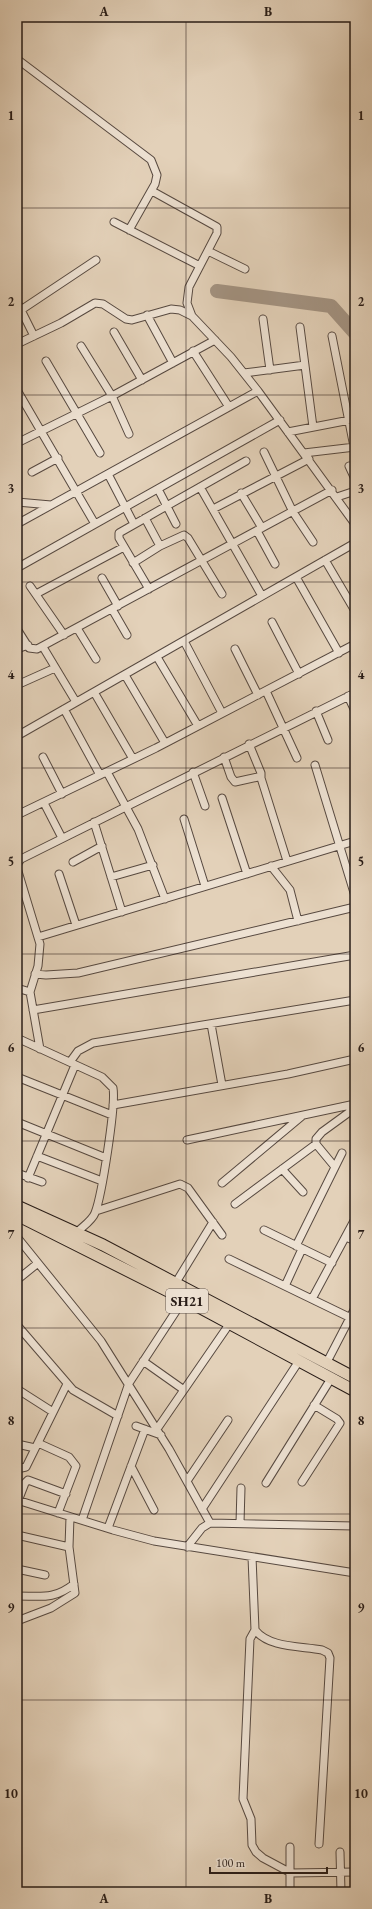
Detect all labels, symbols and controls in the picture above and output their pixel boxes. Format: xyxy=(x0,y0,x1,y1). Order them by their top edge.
text: A xyxy=(98,3,109,20)
text: B xyxy=(264,3,272,20)
text: 1 xyxy=(8,107,15,124)
text: 1 xyxy=(358,107,365,124)
text: 2 xyxy=(8,293,15,310)
text: 2 xyxy=(358,293,365,310)
text: 3 xyxy=(8,480,15,497)
text: 3 xyxy=(358,480,365,497)
text: 4 xyxy=(8,666,15,683)
text: 4 xyxy=(358,666,365,683)
text: 5 xyxy=(8,853,14,870)
text: 5 xyxy=(358,853,364,870)
text: 6 xyxy=(8,1039,15,1056)
text: 6 xyxy=(358,1039,365,1056)
text: 7 xyxy=(8,1226,15,1243)
text: 7 xyxy=(358,1226,365,1243)
road number: SH21 xyxy=(166,1289,208,1313)
text: 8 xyxy=(8,1412,15,1429)
text: 8 xyxy=(358,1412,365,1429)
text: 9 xyxy=(8,1599,15,1616)
text: 9 xyxy=(358,1599,365,1616)
text: 10 xyxy=(4,1785,18,1802)
text: 10 xyxy=(354,1785,368,1802)
scale bar xyxy=(210,1849,327,1875)
text: 100 m xyxy=(216,1855,246,1871)
text: A xyxy=(98,1890,109,1907)
text: B xyxy=(264,1890,272,1907)

